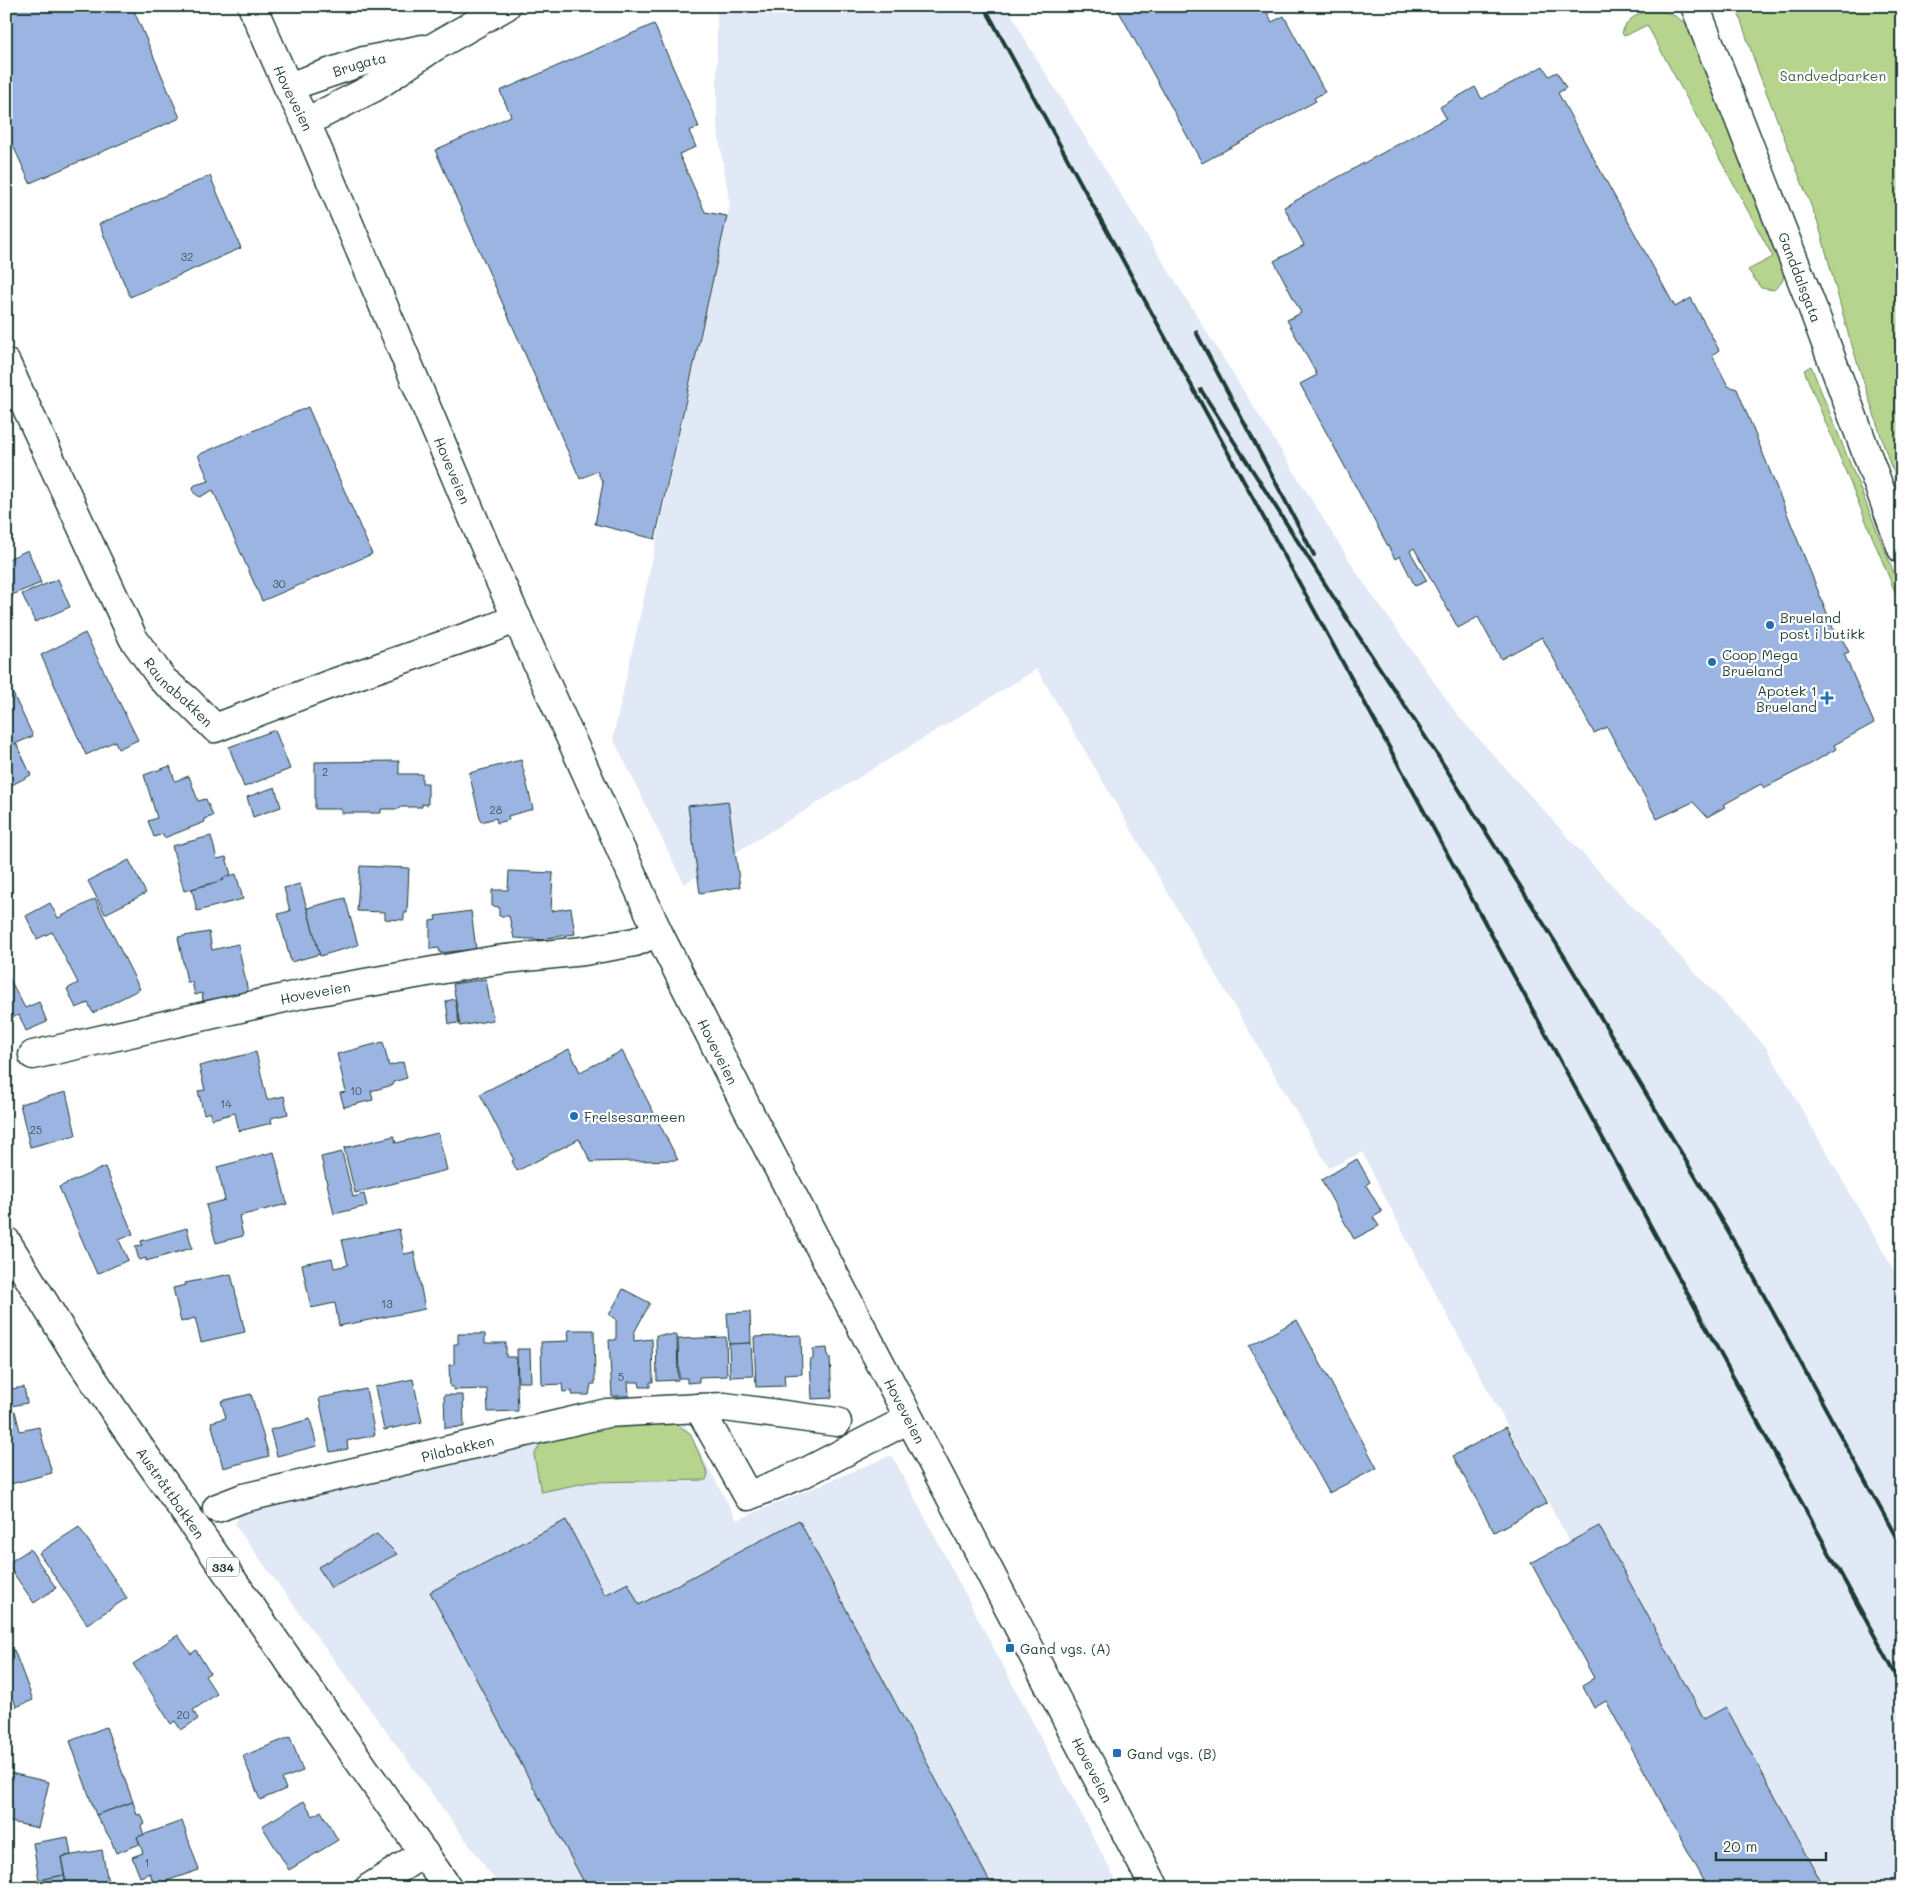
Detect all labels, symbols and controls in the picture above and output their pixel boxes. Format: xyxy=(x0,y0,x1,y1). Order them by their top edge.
street label: Brugata xyxy=(330,47,388,81)
street label: Hoveveien xyxy=(270,62,318,134)
park label: Sandvedparken xyxy=(1780,66,1886,85)
street label: Ganddalsgata xyxy=(1774,229,1827,325)
house number: 32 xyxy=(181,249,193,264)
street label: Hoveveien xyxy=(430,434,476,507)
house number: 30 xyxy=(272,576,286,591)
place label: Brueland post i butikk xyxy=(1780,608,1865,643)
marker: Brueland post i butikk xyxy=(1764,619,1776,631)
place label: Coop Mega Brueland xyxy=(1722,645,1798,680)
street label: Raunabakken xyxy=(140,653,218,731)
marker: Coop Mega Brueland xyxy=(1706,656,1718,668)
place label: Apotek 1 Brueland xyxy=(1756,681,1817,716)
marker: Apotek 1 Brueland xyxy=(1821,692,1833,704)
house number: 2 xyxy=(322,764,328,779)
house number: 28 xyxy=(490,802,503,817)
street label: Hoveveien xyxy=(278,976,352,1008)
street label: Hoveveien xyxy=(694,1015,743,1087)
house number: 10 xyxy=(350,1083,362,1098)
house number: 14 xyxy=(220,1096,232,1111)
place label: Frelsesarmeen xyxy=(584,1107,685,1126)
marker: Frelsesarmeen xyxy=(568,1110,580,1122)
house number: 25 xyxy=(30,1122,42,1137)
house number: 13 xyxy=(381,1296,393,1311)
house number: 5 xyxy=(618,1369,624,1384)
street label: Hoveveien xyxy=(880,1375,930,1447)
street label: Pilabakken xyxy=(419,1430,496,1466)
street label: Austråttbakken xyxy=(133,1443,210,1542)
road number: 334 xyxy=(207,1558,239,1576)
place label: Gand vgs. (A) xyxy=(1020,1639,1111,1658)
marker: Gand vgs. (A) xyxy=(1004,1642,1016,1654)
house number: 20 xyxy=(177,1707,190,1722)
street label: Hoveveien xyxy=(1068,1734,1118,1805)
place label: Gand vgs. (B) xyxy=(1127,1744,1217,1763)
marker: Gand vgs. (B) xyxy=(1111,1747,1123,1759)
scale bar xyxy=(1716,1829,1826,1861)
text: 20 m xyxy=(1723,1836,1757,1856)
house number: 1 xyxy=(145,1855,149,1870)

